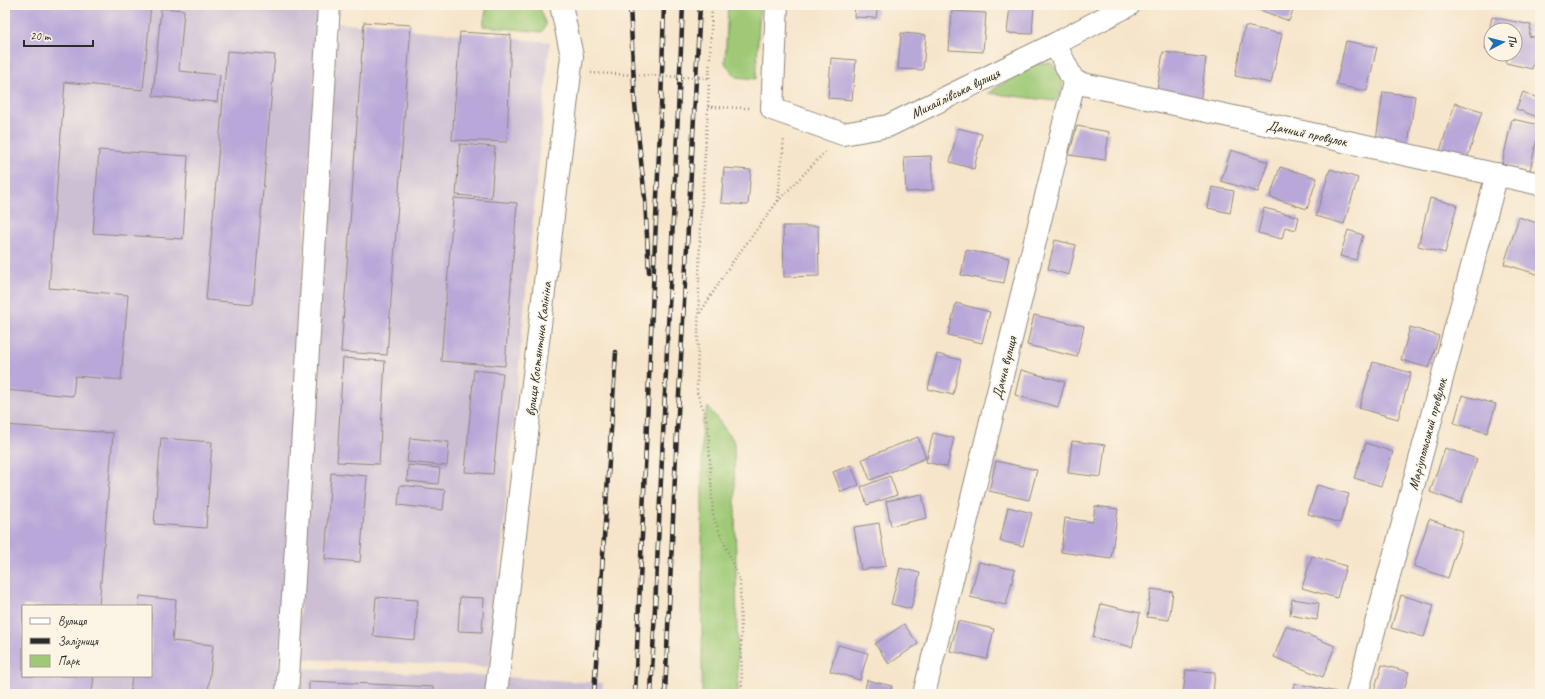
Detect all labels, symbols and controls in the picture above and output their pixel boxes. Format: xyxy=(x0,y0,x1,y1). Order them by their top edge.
scale bar xyxy=(24,22,93,48)
north arrow xyxy=(1483,22,1523,62)
text: 20 m xyxy=(30,28,52,44)
text: Пн xyxy=(1505,34,1521,48)
street label: Михайлівська вулиця xyxy=(908,64,1003,122)
street label: Дачний провулок xyxy=(1265,117,1350,151)
street label: вулиця Костянтина Калініна xyxy=(522,280,555,417)
street label: Дачна вулиця xyxy=(988,333,1021,401)
street label: Маріупольський провулок xyxy=(1404,375,1451,492)
legend xyxy=(22,605,152,677)
text: Вулиця xyxy=(58,613,87,629)
text: Залізниця xyxy=(58,633,99,649)
text: Парк xyxy=(58,653,81,669)

